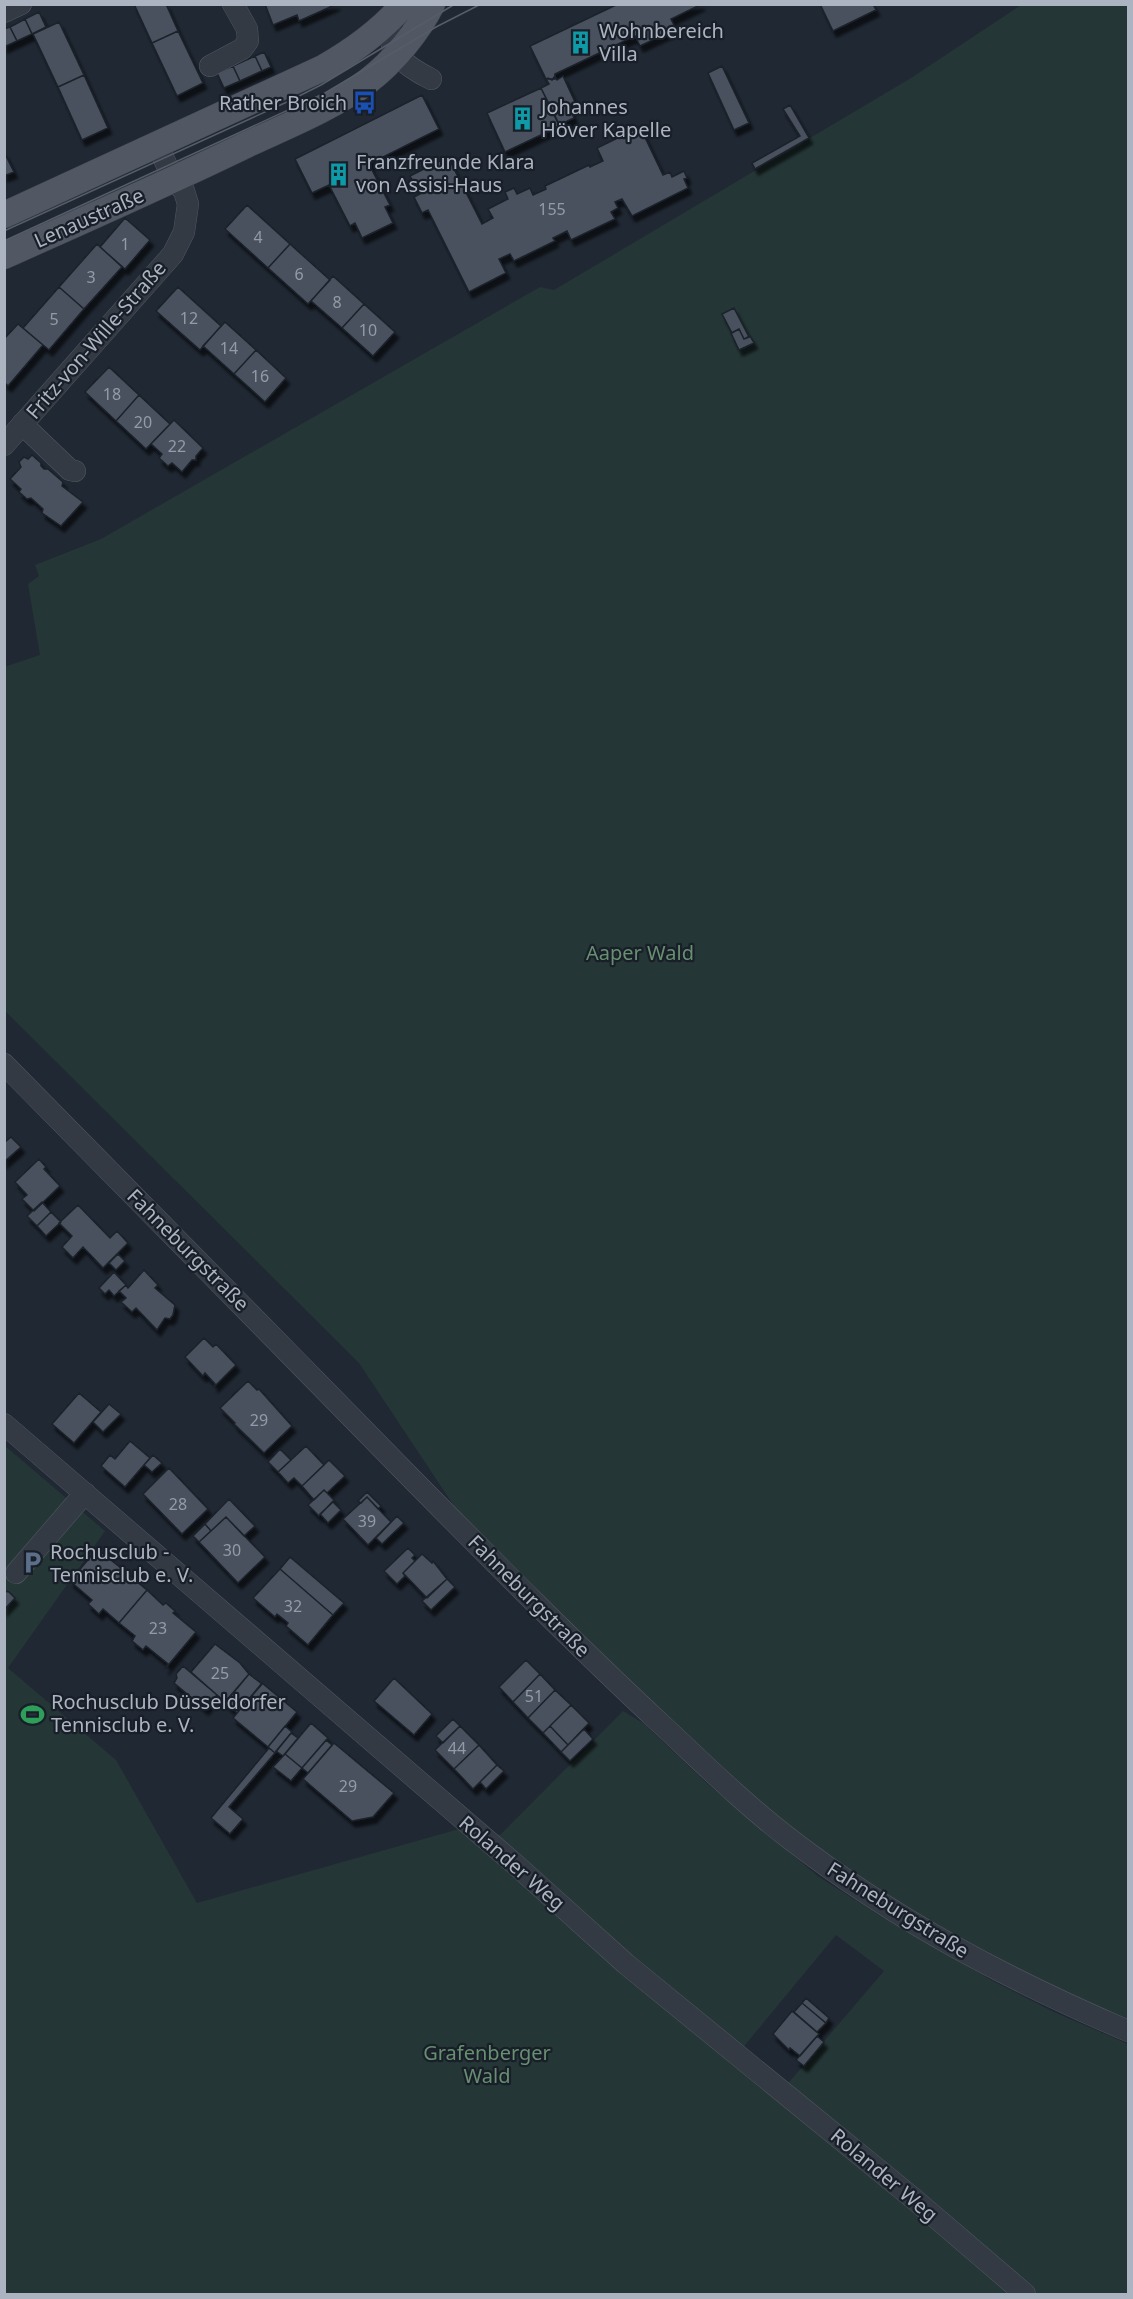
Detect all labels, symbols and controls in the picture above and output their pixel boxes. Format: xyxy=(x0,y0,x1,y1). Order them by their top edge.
place label: Wohnbereich Villa xyxy=(599,17,724,67)
building icon: Wohnbereich Villa xyxy=(568,29,594,55)
place label: Rather Broich xyxy=(219,89,347,116)
bus stop icon: Rather Broich xyxy=(352,90,378,116)
place label: Johannes Höver Kapelle xyxy=(539,93,671,143)
building icon: Johannes Höver Kapelle xyxy=(510,106,536,132)
place label: Franzfreunde Klara von Assisi-Haus xyxy=(356,148,535,198)
building icon: Franzfreunde Klara von Assisi-Haus xyxy=(325,161,351,187)
street label: Lenaustraße xyxy=(30,181,148,254)
house number: 155 xyxy=(538,198,566,220)
house number: 4 xyxy=(253,226,263,248)
house number: 1 xyxy=(120,233,130,255)
street label: Fritz-von-Wille-Straße xyxy=(20,255,172,424)
house number: 6 xyxy=(294,263,304,285)
house number: 3 xyxy=(86,266,96,288)
house number: 8 xyxy=(332,291,342,313)
house number: 12 xyxy=(180,307,198,329)
house number: 5 xyxy=(49,308,59,330)
house number: 10 xyxy=(359,319,377,341)
house number: 14 xyxy=(220,337,238,359)
house number: 16 xyxy=(251,365,269,387)
house number: 18 xyxy=(103,383,121,405)
house number: 20 xyxy=(134,411,152,433)
house number: 22 xyxy=(168,435,186,457)
park label: Aaper Wald xyxy=(586,939,694,966)
street label: Fahneburgstraße xyxy=(121,1183,255,1317)
house number: 29 xyxy=(250,1409,268,1431)
house number: 28 xyxy=(169,1493,187,1515)
house number: 39 xyxy=(358,1510,376,1532)
street label: Fahneburgstraße xyxy=(462,1529,596,1663)
place label: Rochusclub - Tennisclub e. V. xyxy=(50,1538,193,1588)
house number: 30 xyxy=(223,1539,241,1561)
parking icon: Rochusclub - Tennisclub e. V. xyxy=(19,1550,45,1576)
house number: 32 xyxy=(284,1595,302,1617)
house number: 23 xyxy=(149,1617,167,1639)
house number: 25 xyxy=(211,1662,229,1684)
house number: 51 xyxy=(525,1685,543,1707)
place label: Rochusclub Düsseldorfer Tennisclub e. V. xyxy=(51,1688,286,1738)
sports icon: Rochusclub Düsseldorfer Tennisclub e. V. xyxy=(20,1701,46,1727)
house number: 44 xyxy=(448,1737,466,1759)
house number: 29 xyxy=(339,1775,357,1797)
street label: Rolander Weg xyxy=(454,1809,571,1916)
street label: Fahneburgstraße xyxy=(822,1855,974,1964)
park label: Grafenberger Wald xyxy=(423,2039,551,2089)
street label: Rolander Weg xyxy=(825,2122,944,2227)

